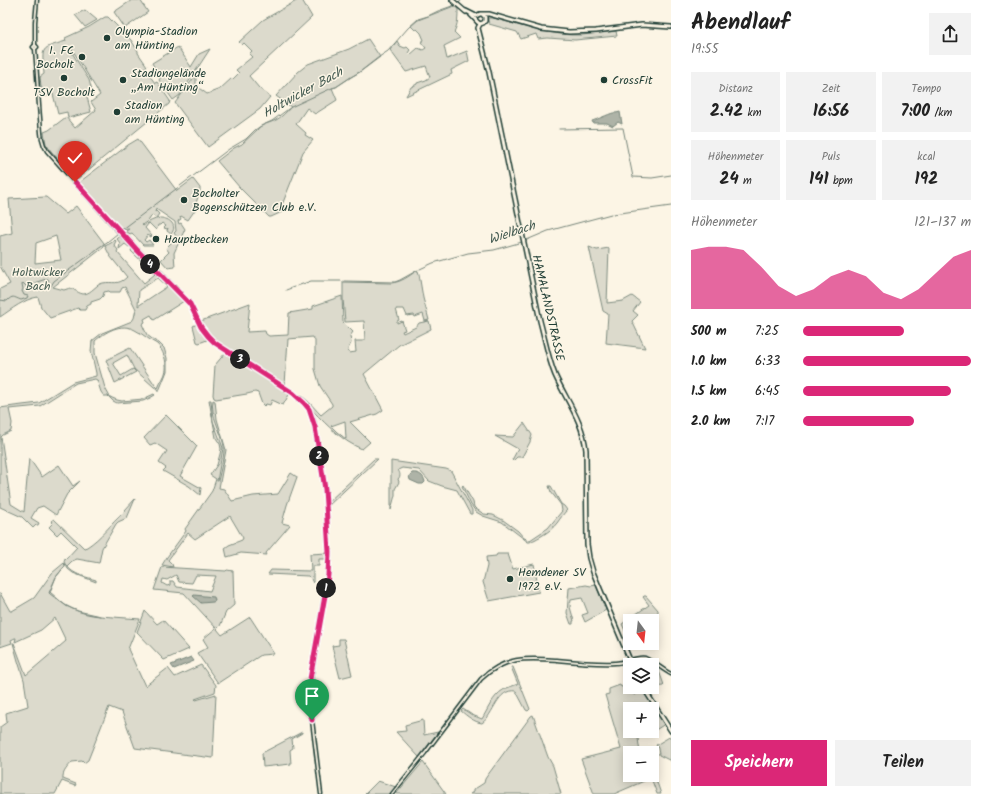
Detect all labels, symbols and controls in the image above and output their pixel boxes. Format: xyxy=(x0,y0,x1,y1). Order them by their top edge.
text: Abendlauf xyxy=(691,6,789,41)
button: share xyxy=(929,13,971,55)
place label: Olympia-Stadion am Hünting xyxy=(115,22,198,55)
marker: Olympia-Stadion am Hünting xyxy=(102,33,112,43)
text: 19:55 xyxy=(691,39,719,60)
place label: 1. FC Bocholt xyxy=(36,41,74,74)
marker: 1. FC Bocholt xyxy=(77,52,87,62)
water label: Holtwicker Bach xyxy=(259,62,348,124)
place label: Stadiongelände „Am Hünting“ xyxy=(131,64,206,97)
place label: CrossFit xyxy=(612,71,653,90)
marker: TSV Bocholt xyxy=(59,73,69,83)
marker: Stadiongelände „Am Hünting“ xyxy=(118,75,128,85)
marker: CrossFit xyxy=(599,75,609,85)
text: Distanz xyxy=(718,80,753,98)
text: Zeit xyxy=(822,80,840,98)
text: Tempo xyxy=(911,80,941,98)
place label: TSV Bocholt xyxy=(33,83,95,102)
place label: Stadion am Hünting xyxy=(125,96,185,129)
text: 2.42 xyxy=(710,98,743,125)
text: 16:56 xyxy=(813,98,849,125)
text: 7:00 xyxy=(900,98,930,125)
text: km xyxy=(743,104,761,122)
text: /km xyxy=(930,104,952,122)
marker: Stadion am Hünting xyxy=(112,107,122,117)
pin xyxy=(58,141,92,182)
icon: check xyxy=(64,147,86,169)
text: Höhenmeter xyxy=(708,148,763,166)
text: Puls xyxy=(822,148,840,166)
text: kcal xyxy=(917,148,935,166)
text: 24 xyxy=(719,166,739,193)
text: 141 xyxy=(809,166,829,193)
text: 192 xyxy=(915,166,938,193)
text: m xyxy=(739,172,752,190)
text: bpm xyxy=(829,172,853,190)
place label: Bocholter Bogenschützen Club e.V. xyxy=(192,184,316,217)
marker: Bocholter Bogenschützen Club e.V. xyxy=(179,195,189,205)
text: Höhenmeter xyxy=(691,212,757,233)
text: 121–137 m xyxy=(914,212,971,233)
water label: Wielbach xyxy=(486,215,539,250)
place label: Hauptbecken xyxy=(164,230,228,249)
marker: Hauptbecken xyxy=(151,234,161,244)
street label: HAMALANDSTRASSE xyxy=(527,253,570,364)
pin: 4 xyxy=(140,254,160,274)
text: 4 xyxy=(147,255,153,273)
park label: Holtwicker Bach xyxy=(12,263,65,296)
text: 500 m xyxy=(691,321,727,342)
text: 7:25 xyxy=(755,321,779,342)
pin: 3 xyxy=(230,349,250,369)
text: 3 xyxy=(237,350,243,368)
text: 1.0 km xyxy=(691,351,727,372)
text: 6:33 xyxy=(755,351,780,372)
text: 1.5 km xyxy=(691,381,727,402)
text: 6:45 xyxy=(755,381,780,402)
text: 2.0 km xyxy=(691,411,730,432)
text: 7:17 xyxy=(755,411,774,432)
pin: 2 xyxy=(309,446,329,466)
text: 2 xyxy=(316,447,322,465)
place label: Hemdener SV 1972 e.V. xyxy=(518,563,587,596)
marker: Hemdener SV 1972 e.V. xyxy=(505,574,515,584)
pin: 1 xyxy=(316,578,336,598)
text: 1 xyxy=(324,579,328,597)
north arrow xyxy=(623,614,659,650)
map controls xyxy=(623,614,659,782)
button: layers xyxy=(623,658,659,694)
pin xyxy=(295,679,329,720)
icon: arrive xyxy=(301,685,323,707)
button: + xyxy=(623,702,659,738)
button: Speichern xyxy=(691,740,827,786)
button: Teilen xyxy=(835,740,971,786)
button: − xyxy=(623,746,659,782)

